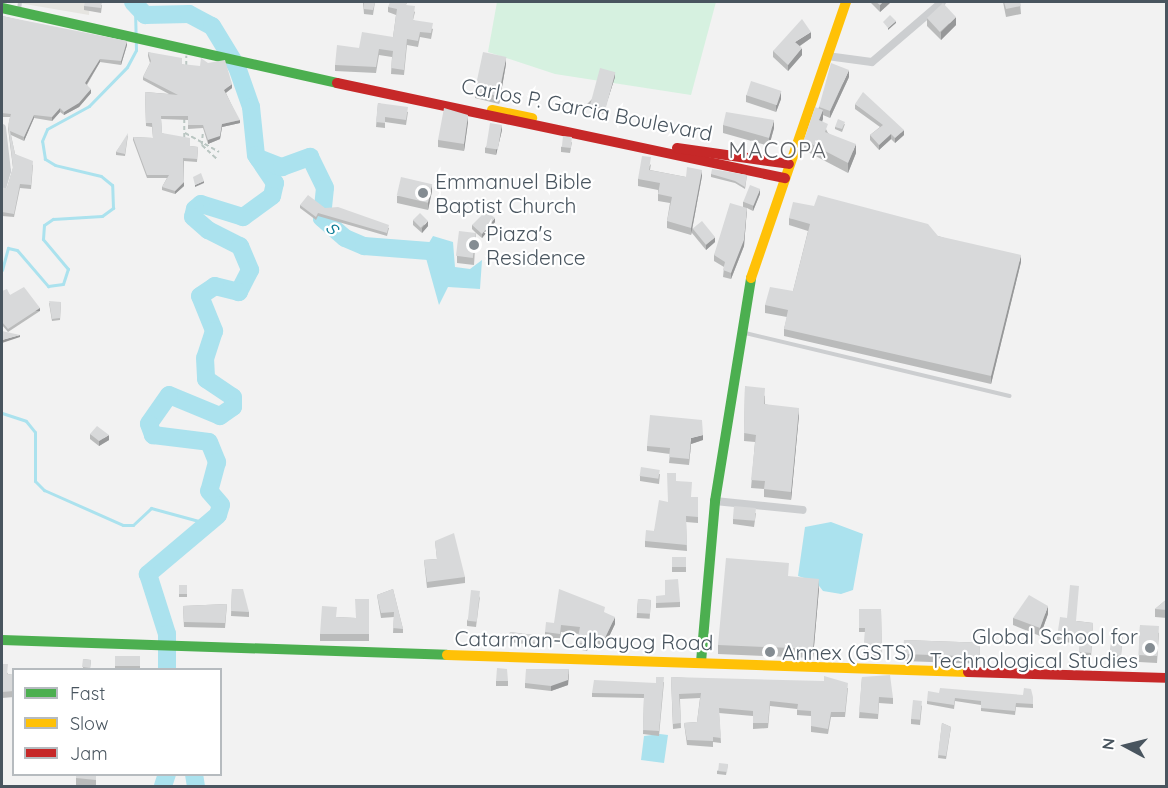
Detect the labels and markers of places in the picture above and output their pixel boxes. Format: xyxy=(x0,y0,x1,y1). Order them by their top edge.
place label: Emmanuel Bible Baptist Church xyxy=(435,168,592,218)
marker: Emmanuel Bible Baptist Church xyxy=(416,186,430,200)
place label: Piaza's Residence xyxy=(486,220,586,270)
marker: Piaza's Residence xyxy=(467,238,481,252)
place label: Global School for Technological Studies xyxy=(929,623,1138,673)
place label: Annex (GSTS) xyxy=(782,639,914,665)
marker: Global School for Technological Studies xyxy=(1143,641,1157,655)
marker: Annex (GSTS) xyxy=(763,645,777,659)

